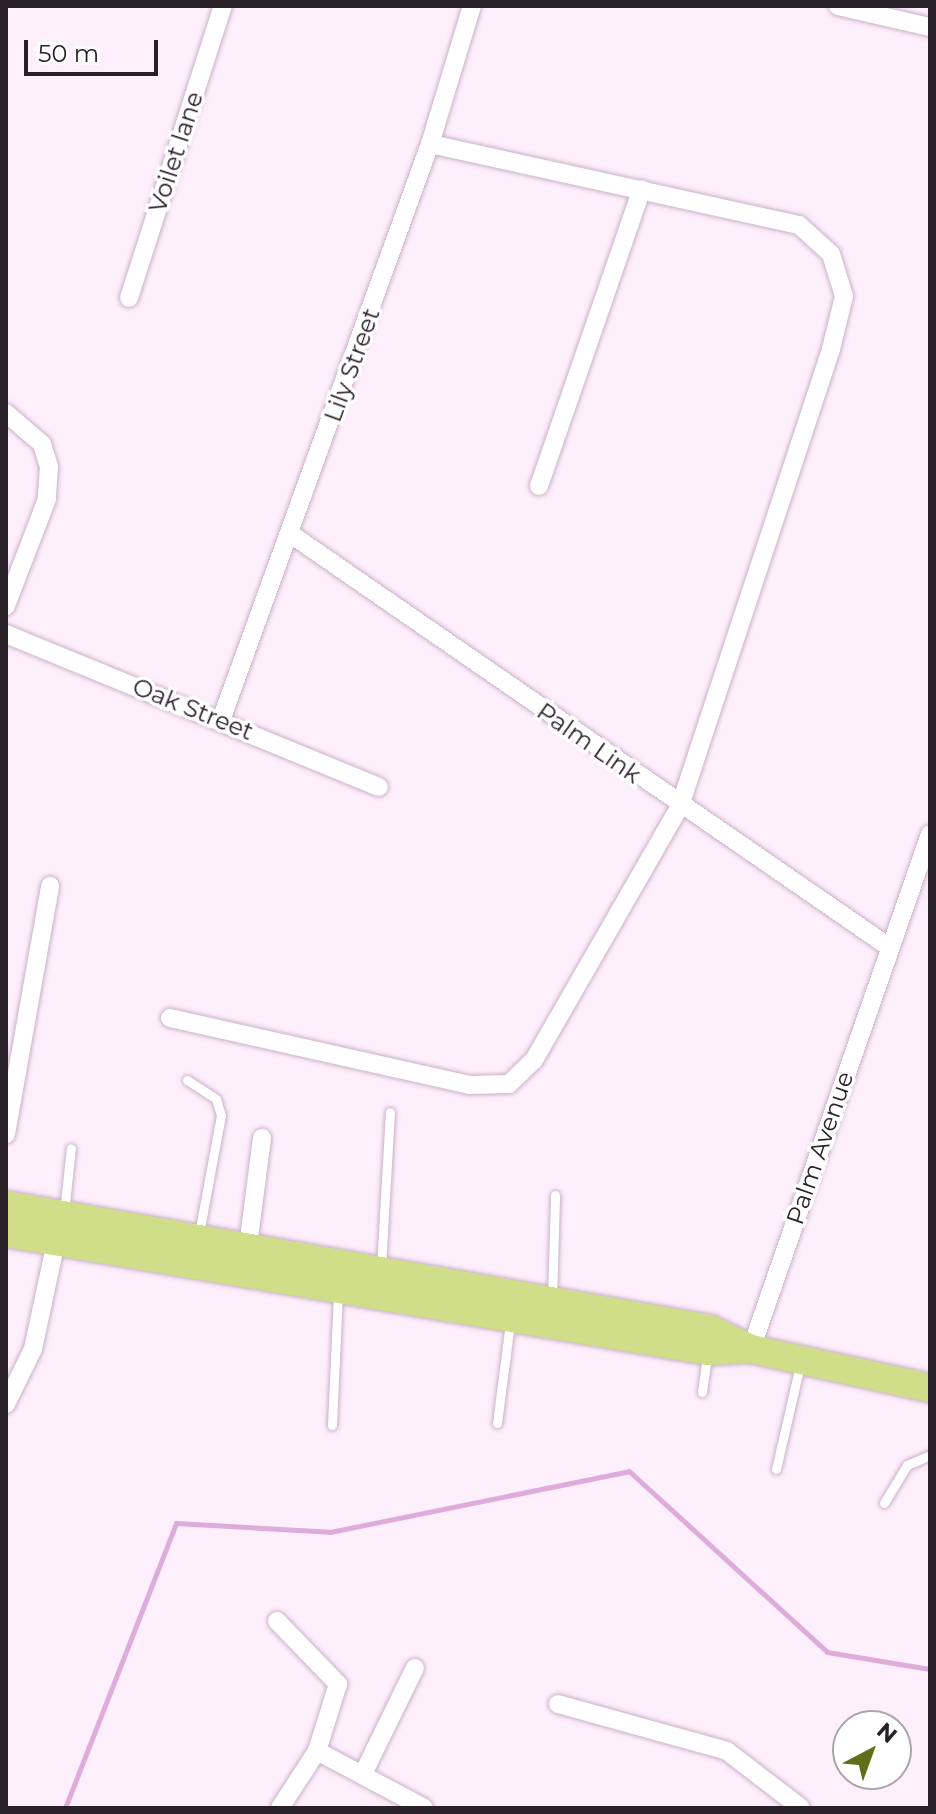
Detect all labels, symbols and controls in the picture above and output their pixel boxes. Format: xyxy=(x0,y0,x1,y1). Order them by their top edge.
scale bar xyxy=(28,24,162,74)
text: 50 m xyxy=(38,39,99,68)
street label: Voilet lane xyxy=(143,88,209,216)
street label: Lily Street xyxy=(318,304,386,426)
street label: Oak Street xyxy=(129,672,257,746)
street label: Palm Link xyxy=(531,697,647,789)
street label: Palm Avenue xyxy=(780,1068,860,1228)
north arrow xyxy=(832,1710,912,1790)
text: N xyxy=(871,1717,902,1749)

